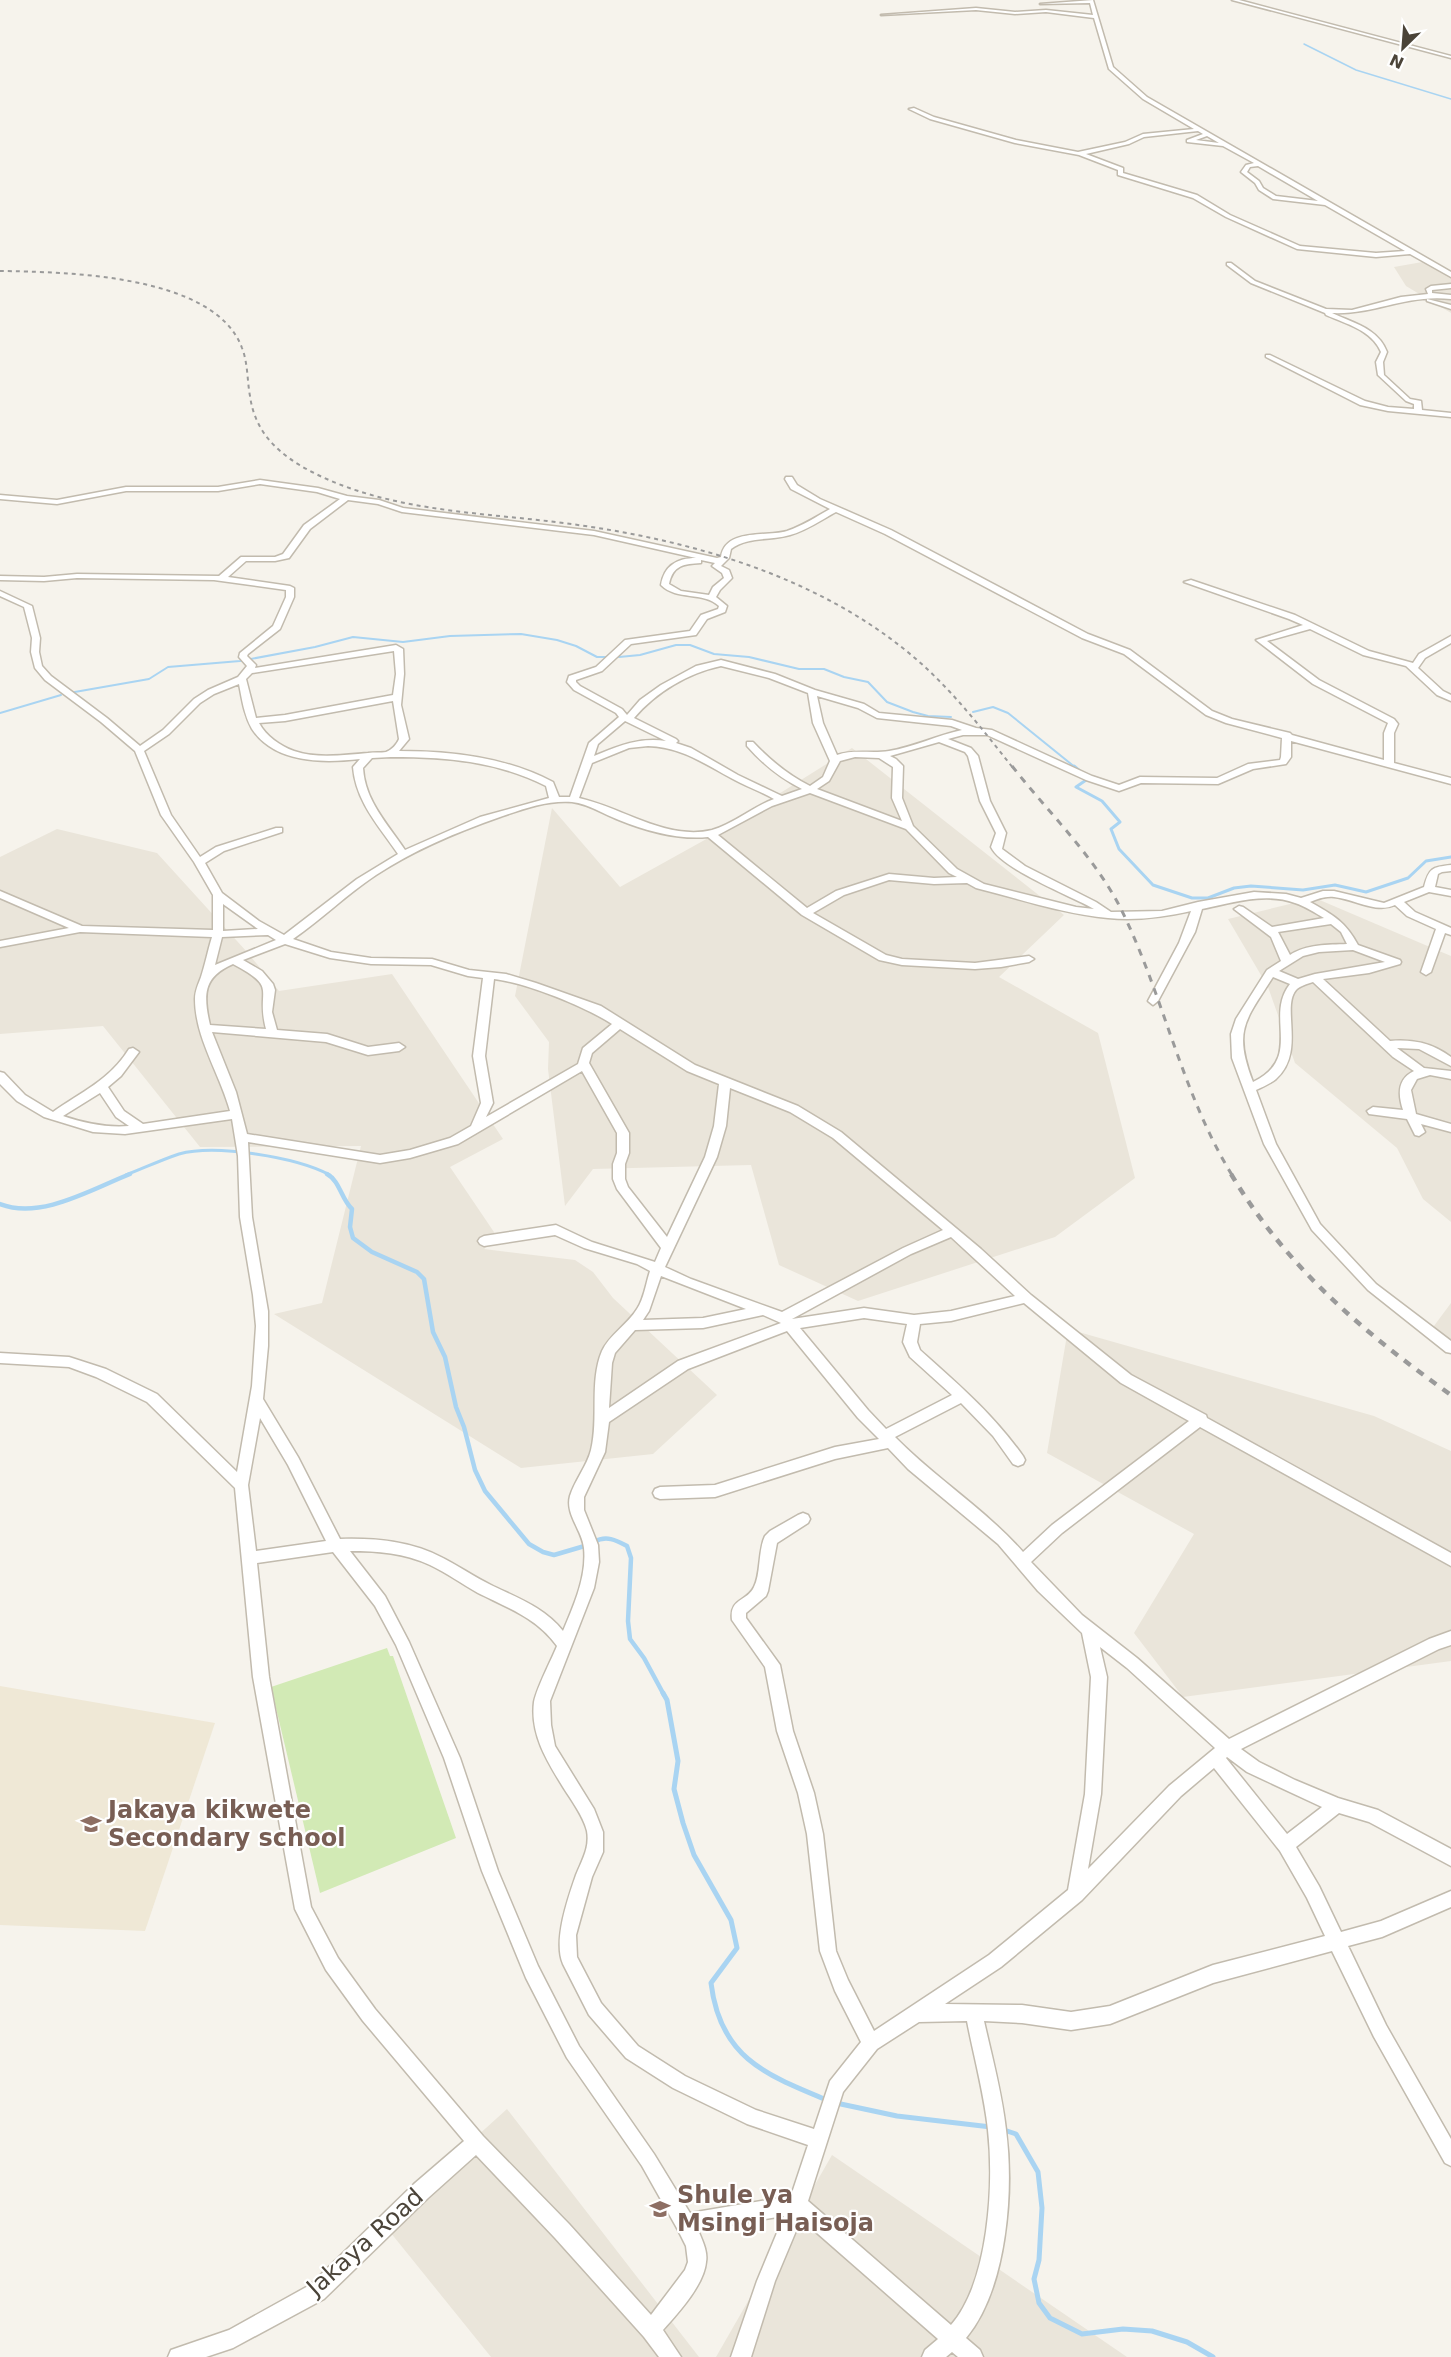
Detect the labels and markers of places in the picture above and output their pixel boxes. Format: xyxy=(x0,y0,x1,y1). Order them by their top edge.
place label: Jakaya kikwete Secondary school xyxy=(106,1796,345,1852)
school or university icon: Jakaya kikwete Secondary school xyxy=(79,1812,103,1836)
place label: Shule ya Msingi Haisoja xyxy=(677,2181,874,2237)
school or university icon: Shule ya Msingi Haisoja xyxy=(648,2197,672,2221)

